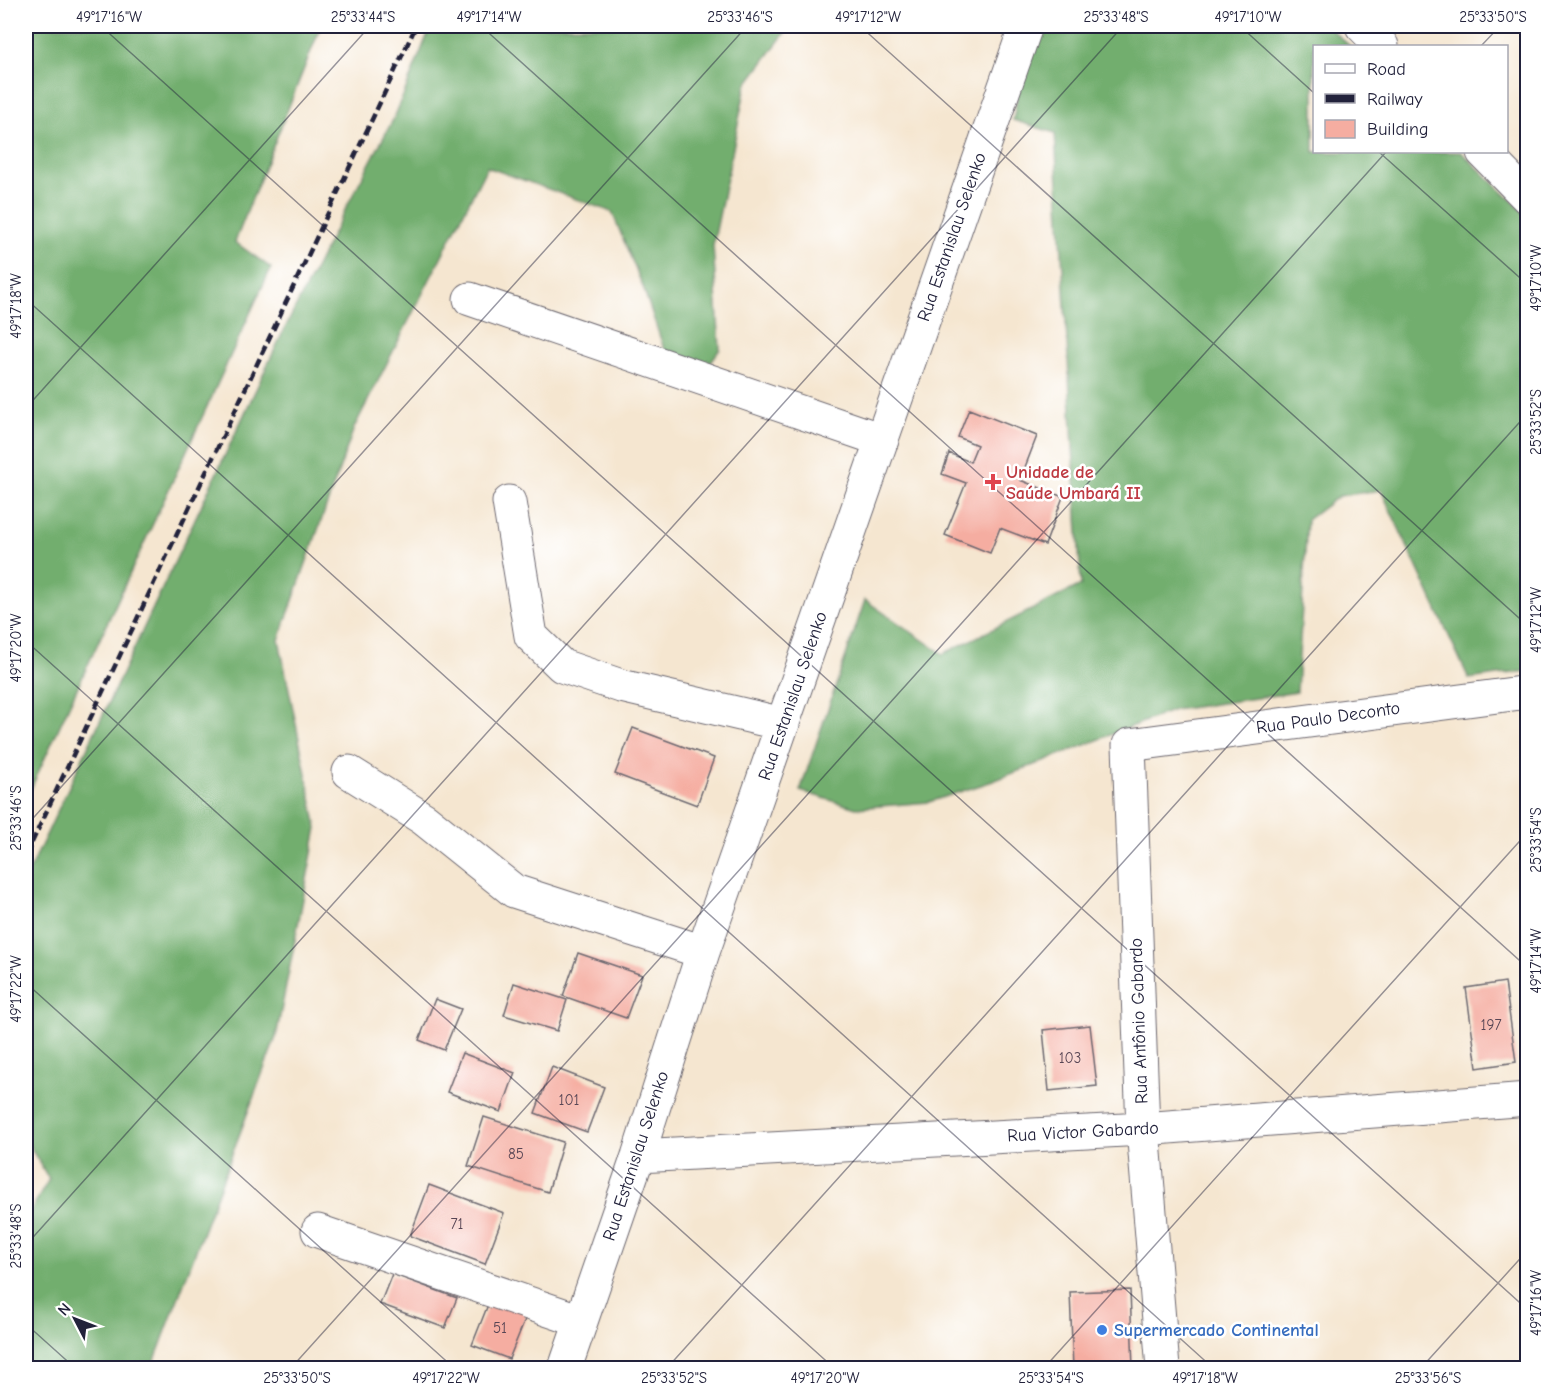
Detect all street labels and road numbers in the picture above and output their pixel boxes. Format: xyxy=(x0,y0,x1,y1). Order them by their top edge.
street label: Rua Estanislau Selenko xyxy=(913,150,991,324)
street label: Rua Estanislau Selenko xyxy=(754,609,832,783)
street label: Rua Paulo Deconto xyxy=(1255,698,1401,738)
street label: Rua Antônio Gabardo xyxy=(1126,938,1152,1104)
street label: Rua Estanislau Selenko xyxy=(599,1068,673,1244)
street label: Rua Victor Gabardo xyxy=(1007,1118,1159,1146)

